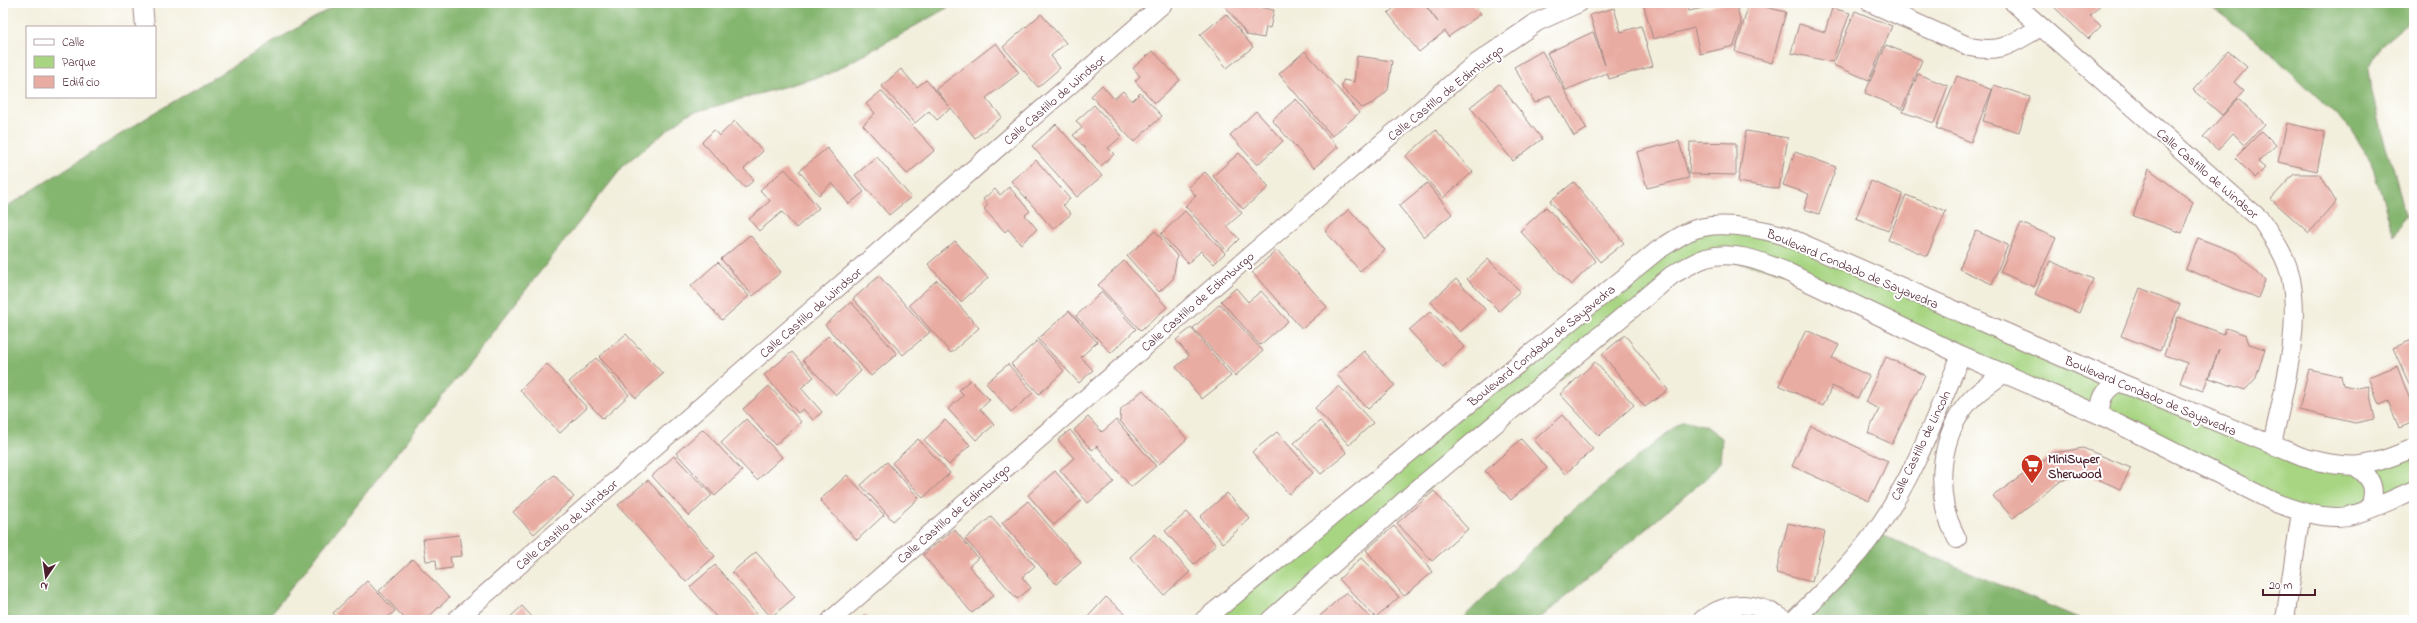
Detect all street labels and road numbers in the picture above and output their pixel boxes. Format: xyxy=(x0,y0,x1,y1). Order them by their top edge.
street label: Calle Castillo de Edimburgo xyxy=(1384,40,1509,147)
street label: Calle Castillo de Windsor xyxy=(1000,50,1111,150)
street label: Calle Castillo de Windsor xyxy=(2152,124,2263,225)
street label: Boulevard Condado de Sayavedra xyxy=(1762,224,1941,315)
street label: Calle Castillo de Edimburgo xyxy=(1137,247,1260,357)
street label: Calle Castillo de Windsor xyxy=(756,263,867,363)
street label: Boulevard Condado de Sayavedra xyxy=(1463,281,1620,413)
street label: Boulevard Condado de Sayavedra xyxy=(2060,351,2239,442)
street label: Calle Castillo de Lincoln xyxy=(1886,388,1956,504)
street label: Calle Castillo de Edimburgo xyxy=(893,459,1016,569)
street label: Calle Castillo de Windsor xyxy=(512,475,623,575)

